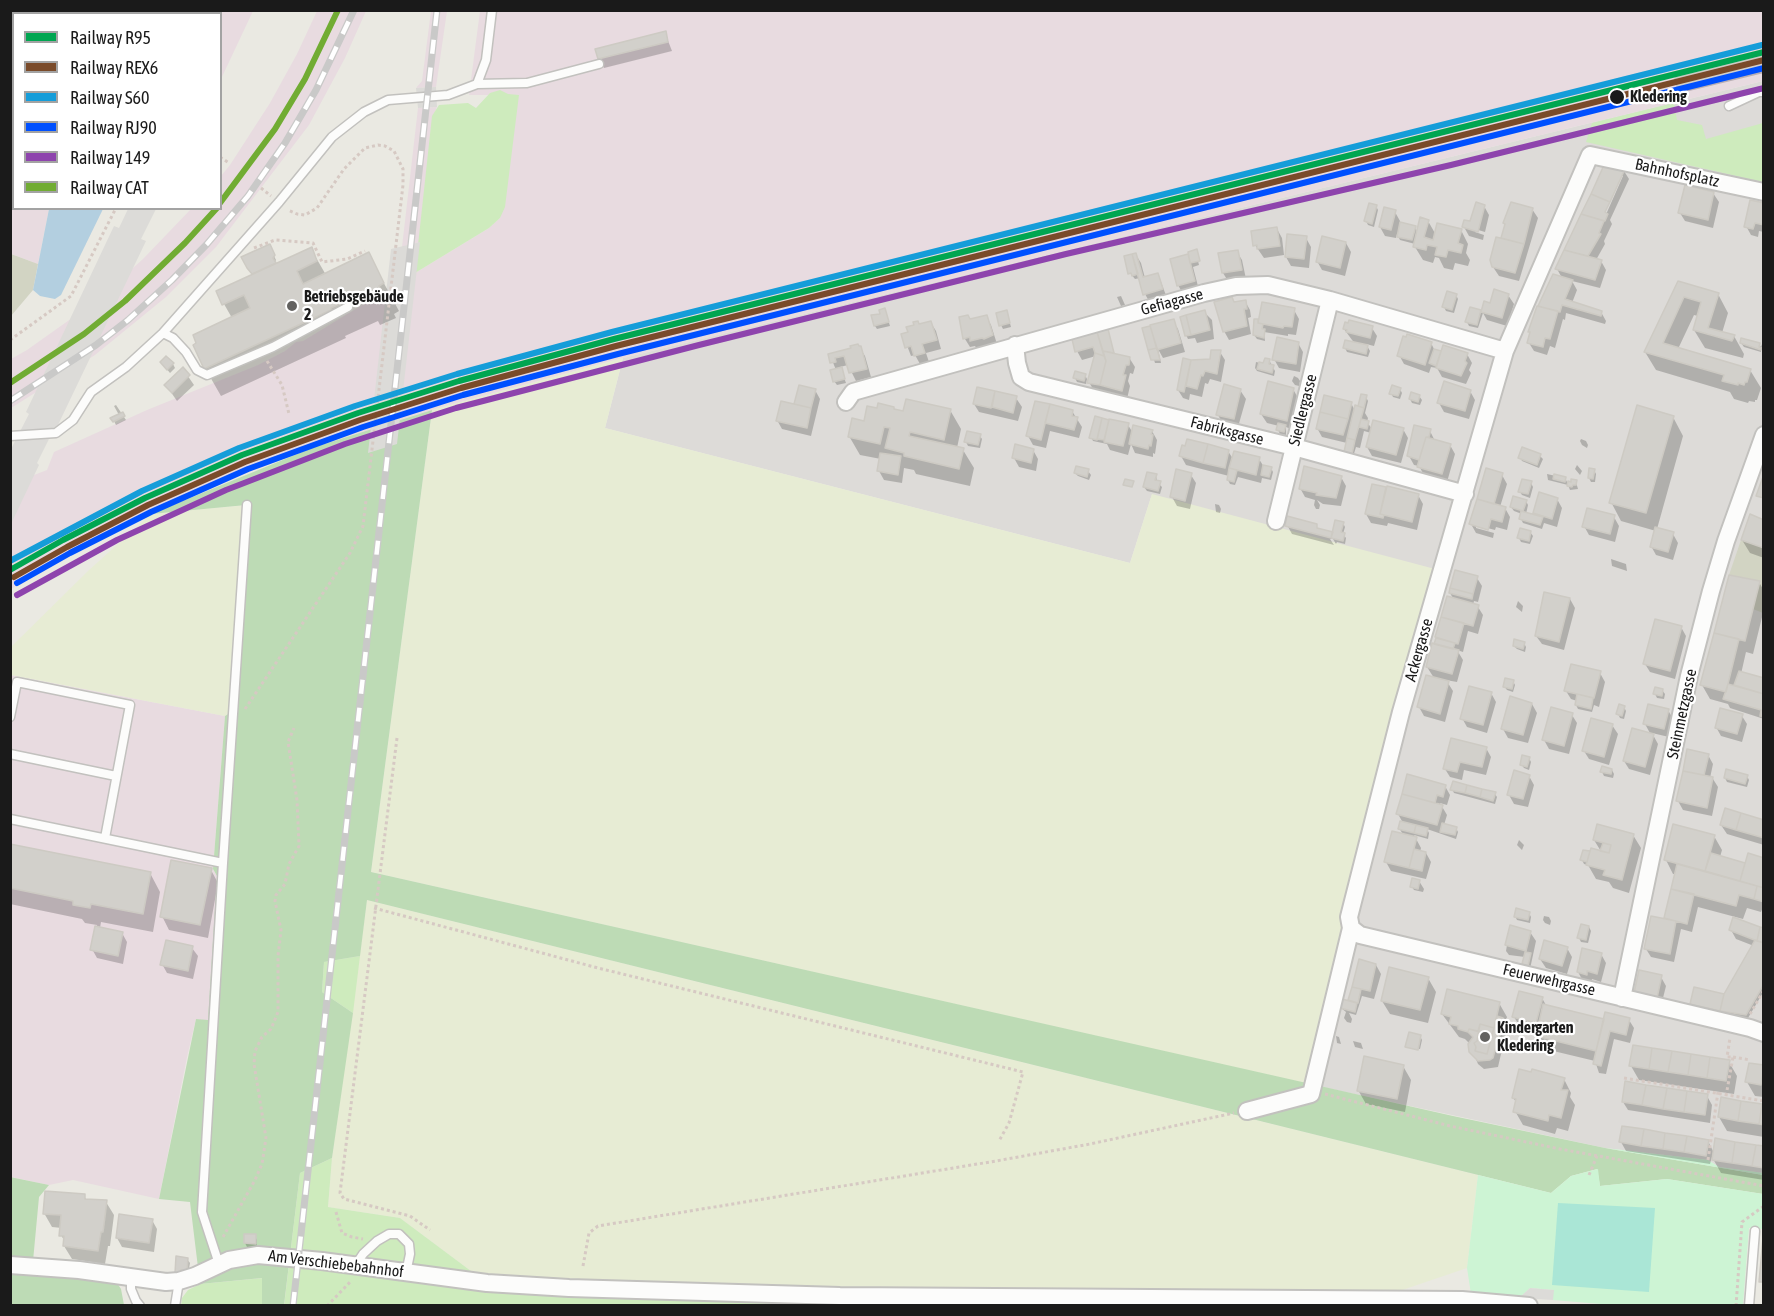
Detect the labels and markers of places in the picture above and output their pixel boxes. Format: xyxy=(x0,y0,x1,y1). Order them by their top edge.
place label: Kledering xyxy=(1630,87,1687,107)
marker: Kledering xyxy=(1608,88,1626,106)
place label: Betriebsgebäude 2 xyxy=(304,287,404,325)
marker: Betriebsgebäude 2 xyxy=(285,299,299,313)
place label: Kindergarten Kledering xyxy=(1497,1018,1573,1056)
marker: Kindergarten Kledering xyxy=(1478,1030,1492,1044)

